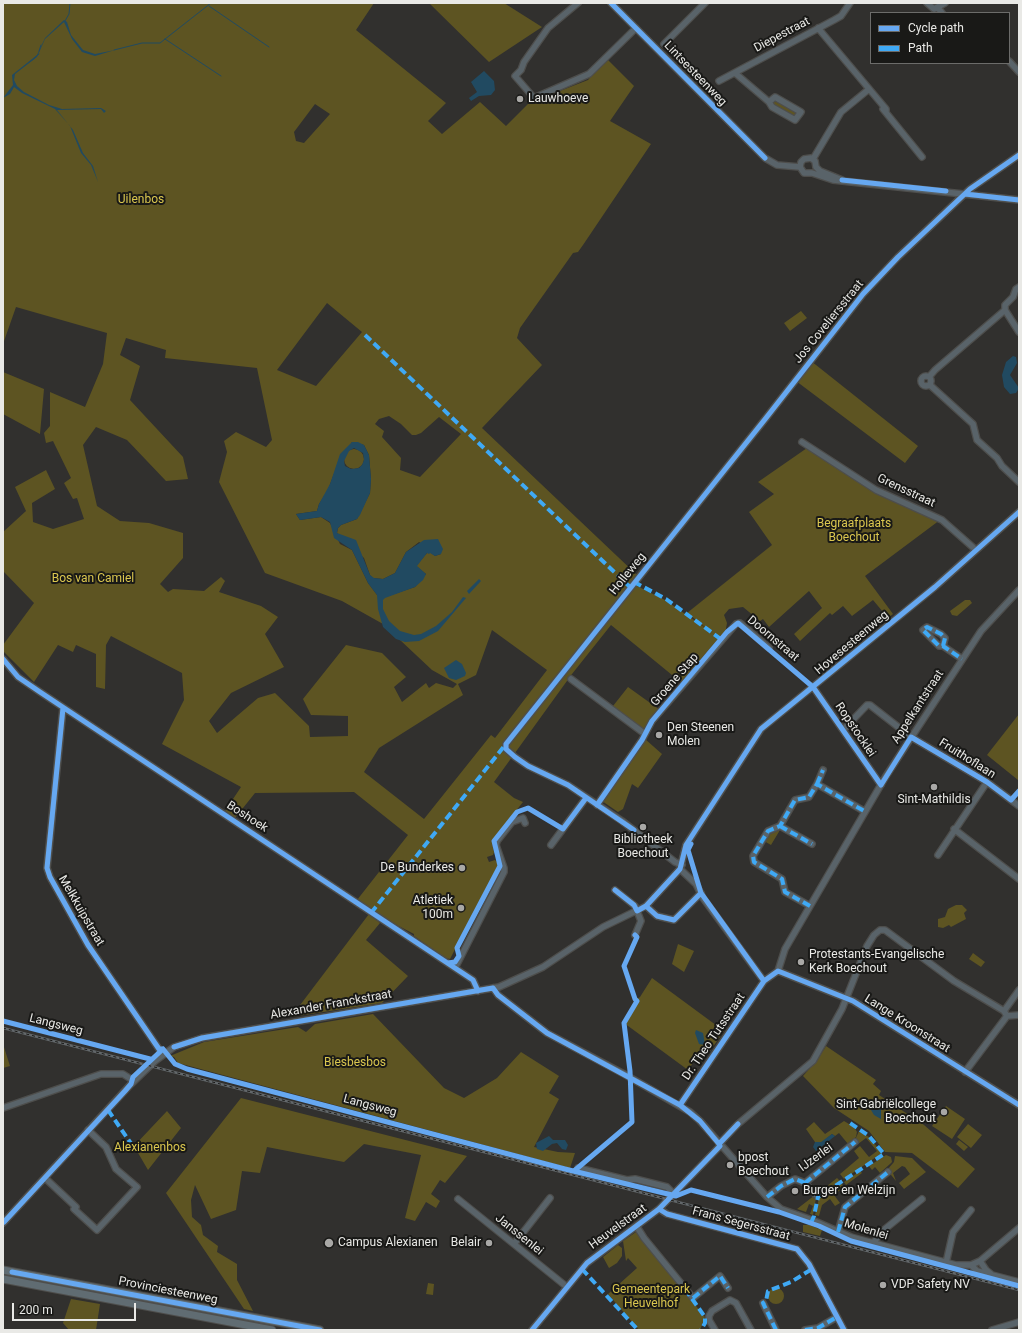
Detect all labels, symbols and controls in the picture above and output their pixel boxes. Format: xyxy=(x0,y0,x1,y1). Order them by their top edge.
legend xyxy=(870,12,1010,64)
street label: Diepestraat xyxy=(752,14,812,56)
text: Cycle path xyxy=(908,21,964,35)
street label: Lintsesteenweg xyxy=(661,39,729,109)
text: Path xyxy=(908,41,933,55)
place label: Lauwhoeve xyxy=(528,92,588,106)
marker: Lauwhoeve xyxy=(515,94,525,104)
park label: Uilenbos xyxy=(118,193,164,207)
street label: Jos Coveliersstraat xyxy=(791,278,867,366)
street label: Grensstraat xyxy=(875,471,937,511)
park label: Begraafplaats Boechout xyxy=(817,517,891,545)
street label: Holleweg xyxy=(607,550,649,598)
park label: Bos van Camiel xyxy=(52,572,134,586)
street label: Hovesesteenweg xyxy=(812,608,892,678)
street label: Doornstraat xyxy=(744,613,802,665)
street label: Groene Stap xyxy=(648,651,702,709)
street label: Appelkantstraat xyxy=(889,668,947,746)
street label: Ropstocklei xyxy=(832,700,878,760)
place label: Den Steenen Molen xyxy=(667,721,734,749)
marker: Den Steenen Molen xyxy=(654,730,664,740)
street label: Fruithoflaan xyxy=(936,736,998,782)
marker: Sint-Mathildis xyxy=(929,782,939,792)
place label: Sint-Mathildis xyxy=(897,793,971,807)
street label: Boshoek xyxy=(224,798,270,836)
marker: Bibliotheek Boechout xyxy=(638,822,648,832)
place label: Bibliotheek Boechout xyxy=(613,833,673,861)
place label: De Bunderkes xyxy=(380,861,454,875)
marker: De Bunderkes xyxy=(457,863,467,873)
street label: Melkkuipstraat xyxy=(55,873,107,949)
place label: Atletiek 100m xyxy=(413,894,453,922)
marker: Atletiek 100m xyxy=(456,903,466,913)
place label: Protestants-Evangelische Kerk Boechout xyxy=(809,948,944,976)
marker: Protestants-Evangelische Kerk Boechout xyxy=(796,957,806,967)
street label: Alexander Franckstraat xyxy=(269,987,393,1023)
street label: Dr. Theo Tutsstraat xyxy=(680,991,748,1083)
street label: Lange Kroonstraat xyxy=(861,992,953,1056)
street label: Langsweg xyxy=(28,1011,84,1039)
park label: Biesbesbos xyxy=(324,1056,386,1070)
street label: Langsweg xyxy=(342,1092,398,1120)
place label: Sint-Gabriëlcollege Boechout xyxy=(836,1098,936,1126)
marker: Sint-Gabriëlcollege Boechout xyxy=(939,1107,949,1117)
park label: Alexianenbos xyxy=(114,1141,186,1155)
street label: IJzerlei xyxy=(796,1141,836,1175)
place label: bpost Boechout xyxy=(738,1151,789,1179)
marker: bpost Boechout xyxy=(725,1160,735,1170)
place label: Burger en Welzijn xyxy=(803,1184,895,1198)
marker: Burger en Welzijn xyxy=(790,1186,800,1196)
street label: Heuvelstraat xyxy=(586,1201,650,1253)
street label: Frans Segersstraat xyxy=(691,1204,791,1244)
street label: Janssenlei xyxy=(492,1211,546,1259)
street label: Molenlei xyxy=(842,1216,890,1244)
place label: Campus Alexianen xyxy=(338,1236,438,1250)
place label: Belair xyxy=(451,1236,481,1250)
marker: Campus Alexianen xyxy=(323,1237,335,1249)
marker: Belair xyxy=(484,1238,494,1248)
street label: Provinciesteenweg xyxy=(117,1274,219,1308)
place label: VDP Safety NV xyxy=(891,1278,970,1292)
marker: VDP Safety NV xyxy=(878,1280,888,1290)
park label: Gemeentepark Heuvelhof xyxy=(612,1283,690,1311)
scale bar xyxy=(14,1295,138,1321)
text: 200 m xyxy=(19,1303,53,1317)

